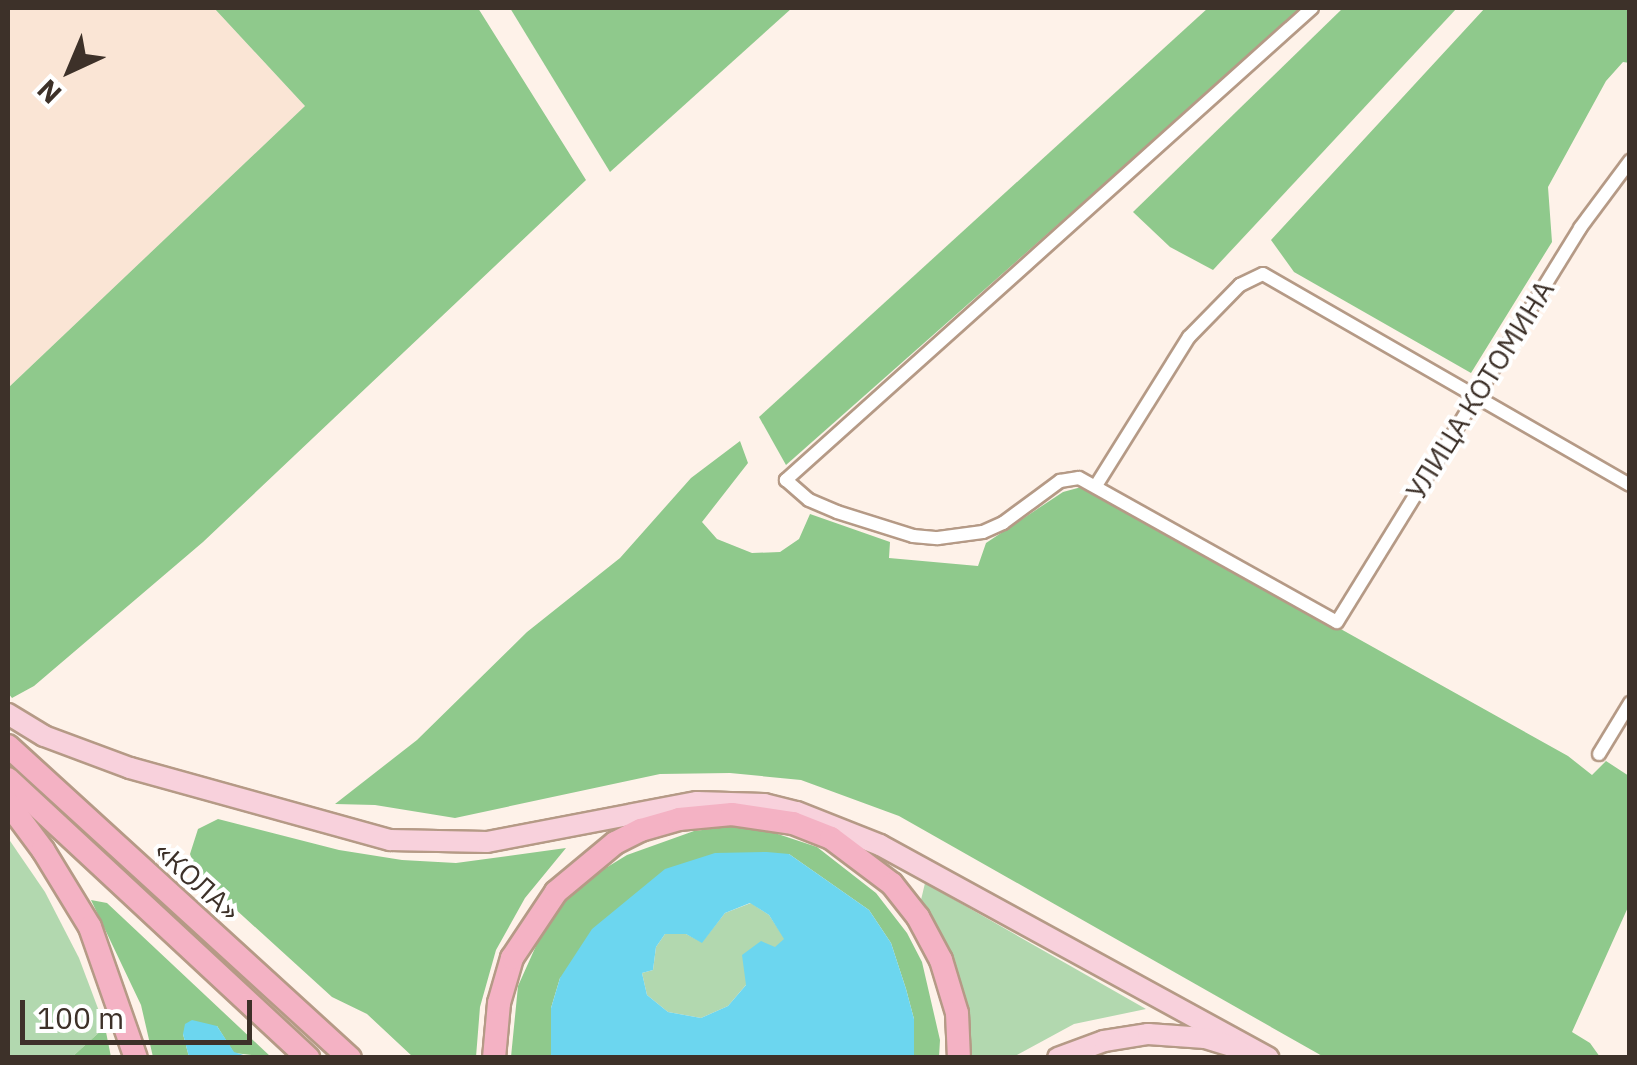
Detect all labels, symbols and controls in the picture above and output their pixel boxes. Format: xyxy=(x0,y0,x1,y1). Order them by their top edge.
north arrow xyxy=(20,20,120,120)
text: N xyxy=(29,72,69,112)
street label: УЛИЦА КОТОМИНА xyxy=(1399,274,1561,506)
street label: «КОЛА» xyxy=(148,834,246,928)
scale bar xyxy=(25,980,258,1042)
text: 100 m xyxy=(37,998,124,1037)

